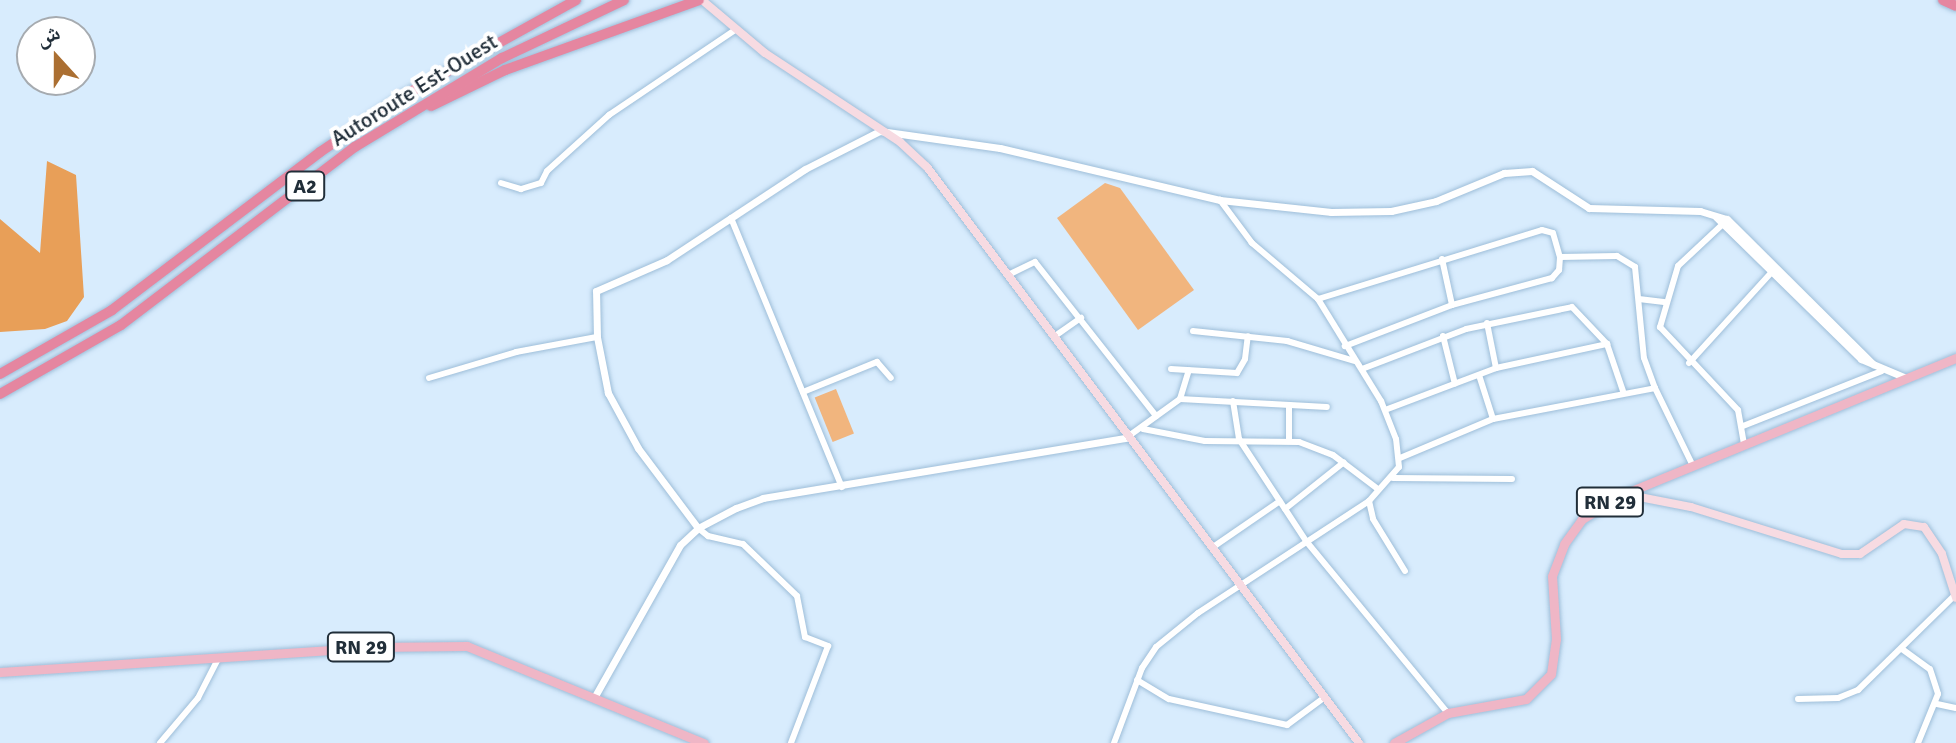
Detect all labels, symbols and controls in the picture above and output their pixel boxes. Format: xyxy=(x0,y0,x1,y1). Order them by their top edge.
north arrow xyxy=(16,16,96,96)
text: ش xyxy=(32,18,64,52)
street label: Autoroute Est-Ouest xyxy=(326,28,502,152)
road number: A2 xyxy=(285,170,325,202)
road number: RN 29 xyxy=(1574,486,1646,518)
road number: RN 29 xyxy=(325,631,397,663)

